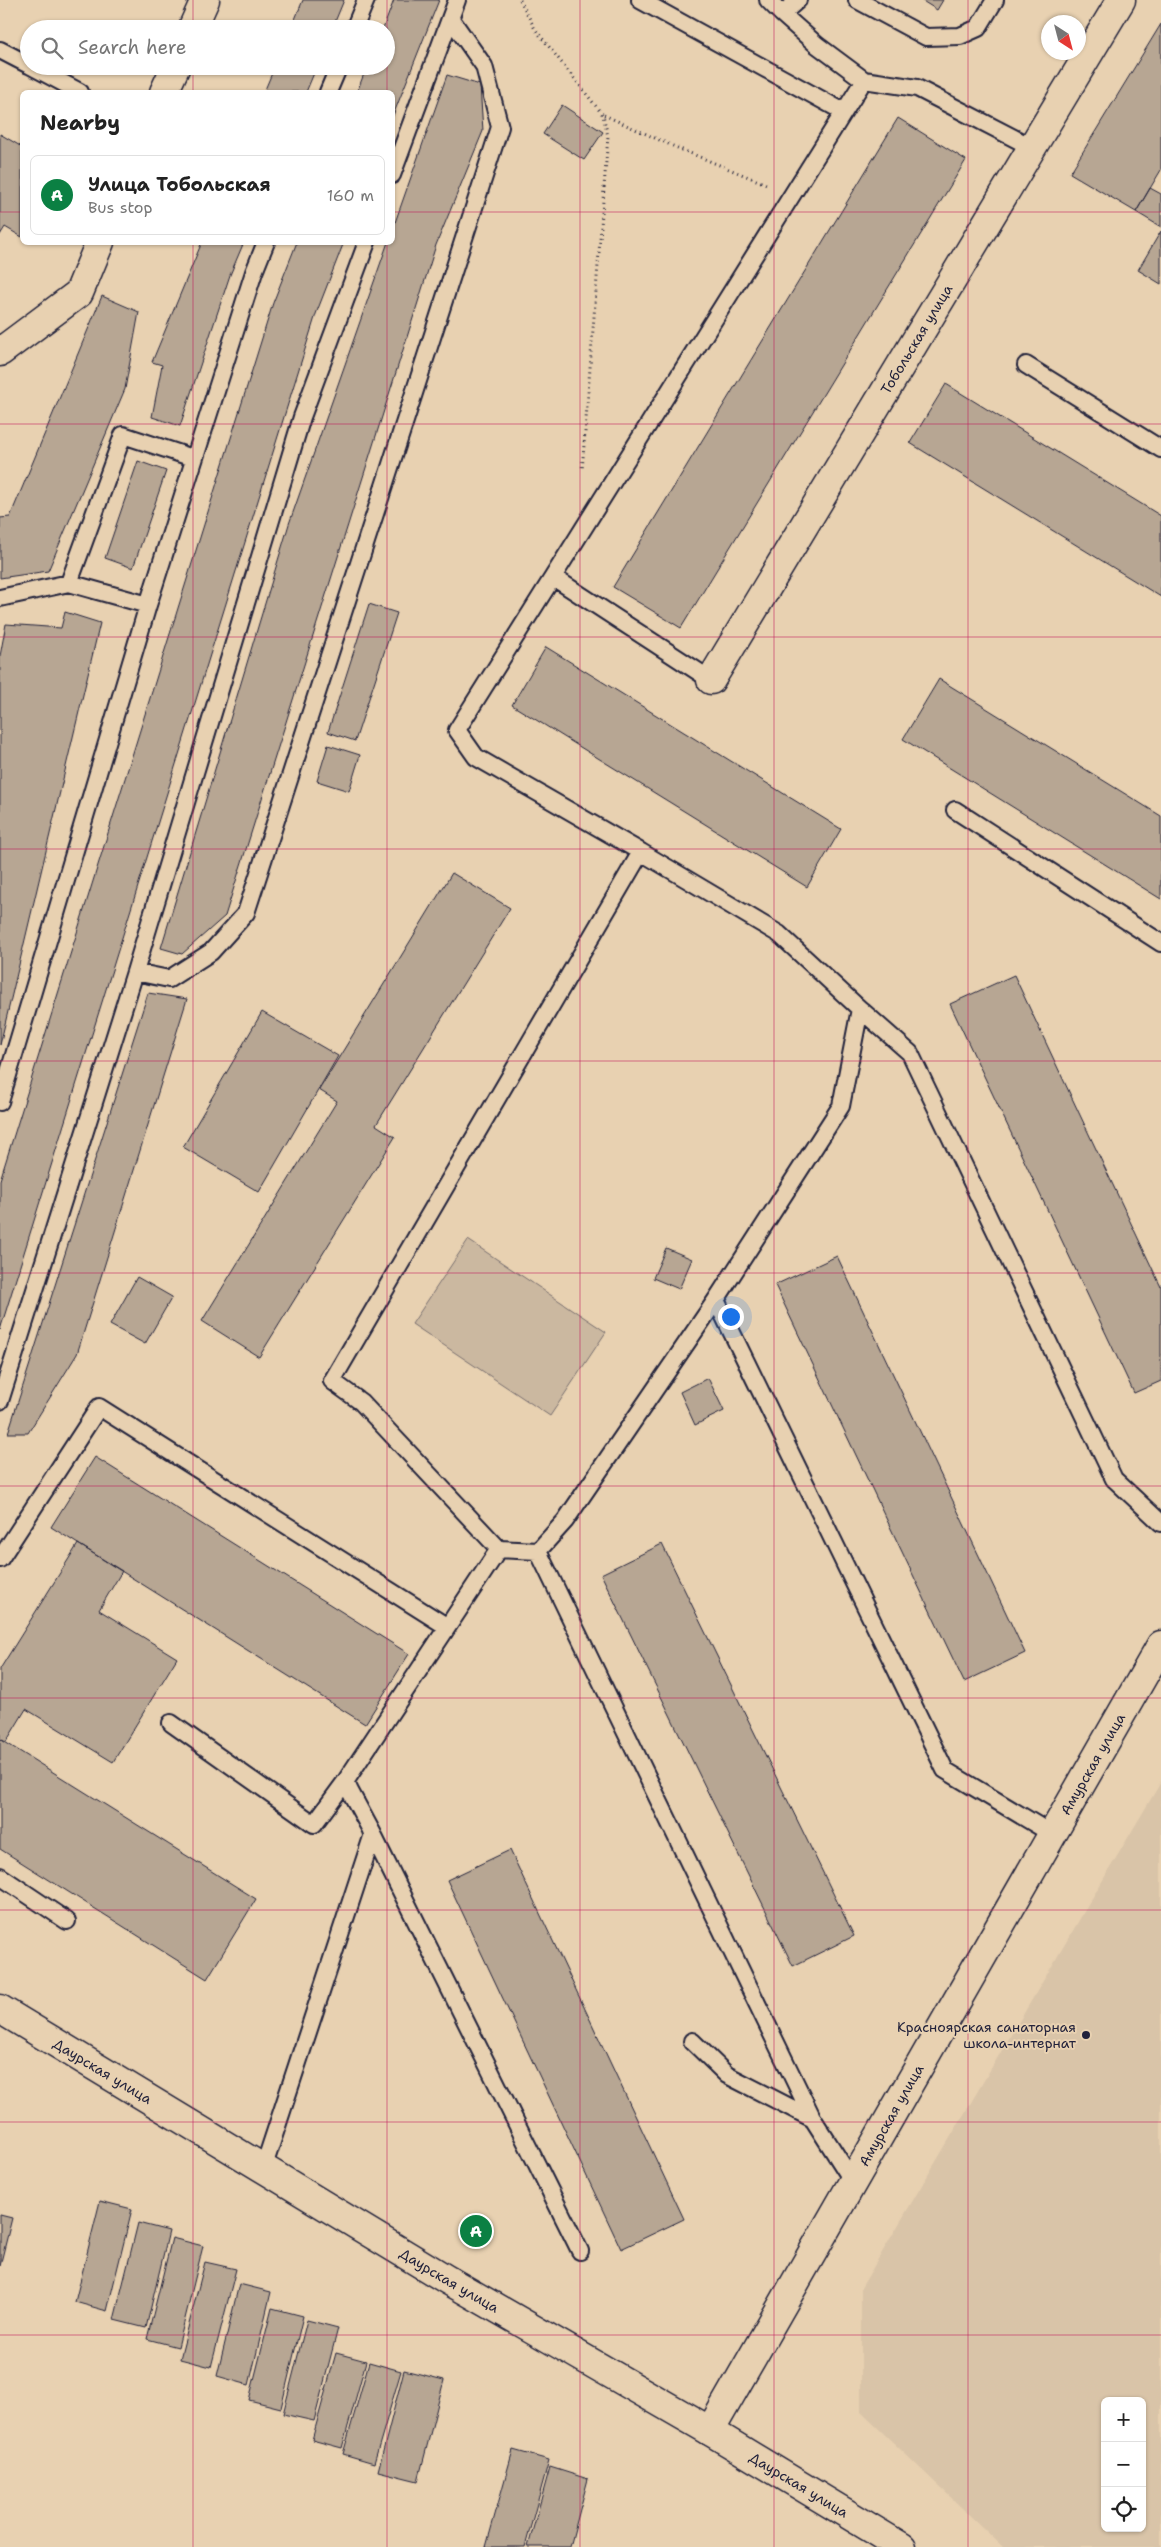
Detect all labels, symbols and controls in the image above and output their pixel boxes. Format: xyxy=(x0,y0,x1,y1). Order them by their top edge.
north arrow xyxy=(1041,15,1086,60)
search box xyxy=(20,20,395,75)
icon: search xyxy=(38,34,66,62)
text: Search here xyxy=(78,35,187,60)
text: Nearby xyxy=(40,109,120,137)
text: Улица Тобольская xyxy=(88,172,271,197)
text: A xyxy=(51,185,63,206)
text: 160 m xyxy=(327,185,374,206)
text: Bus stop xyxy=(88,197,153,218)
street label: Тобольская улица xyxy=(877,281,957,397)
your location xyxy=(718,1304,744,1330)
street label: Амурская улица xyxy=(1056,1710,1129,1818)
place label: Красноярская санаторная школа-интернат xyxy=(897,2018,1077,2052)
marker: Красноярская санаторная школа-интернат xyxy=(1080,2029,1092,2041)
street label: Даурская улица xyxy=(50,2034,156,2108)
street label: Амурская улица xyxy=(855,2061,928,2169)
pin: A xyxy=(460,2212,492,2250)
street label: Даурская улица xyxy=(396,2244,503,2317)
map controls xyxy=(1101,2397,1146,2532)
button: + xyxy=(1101,2397,1146,2442)
button: − xyxy=(1101,2442,1146,2487)
street label: Даурская улица xyxy=(746,2448,852,2522)
button: locate xyxy=(1101,2487,1146,2532)

